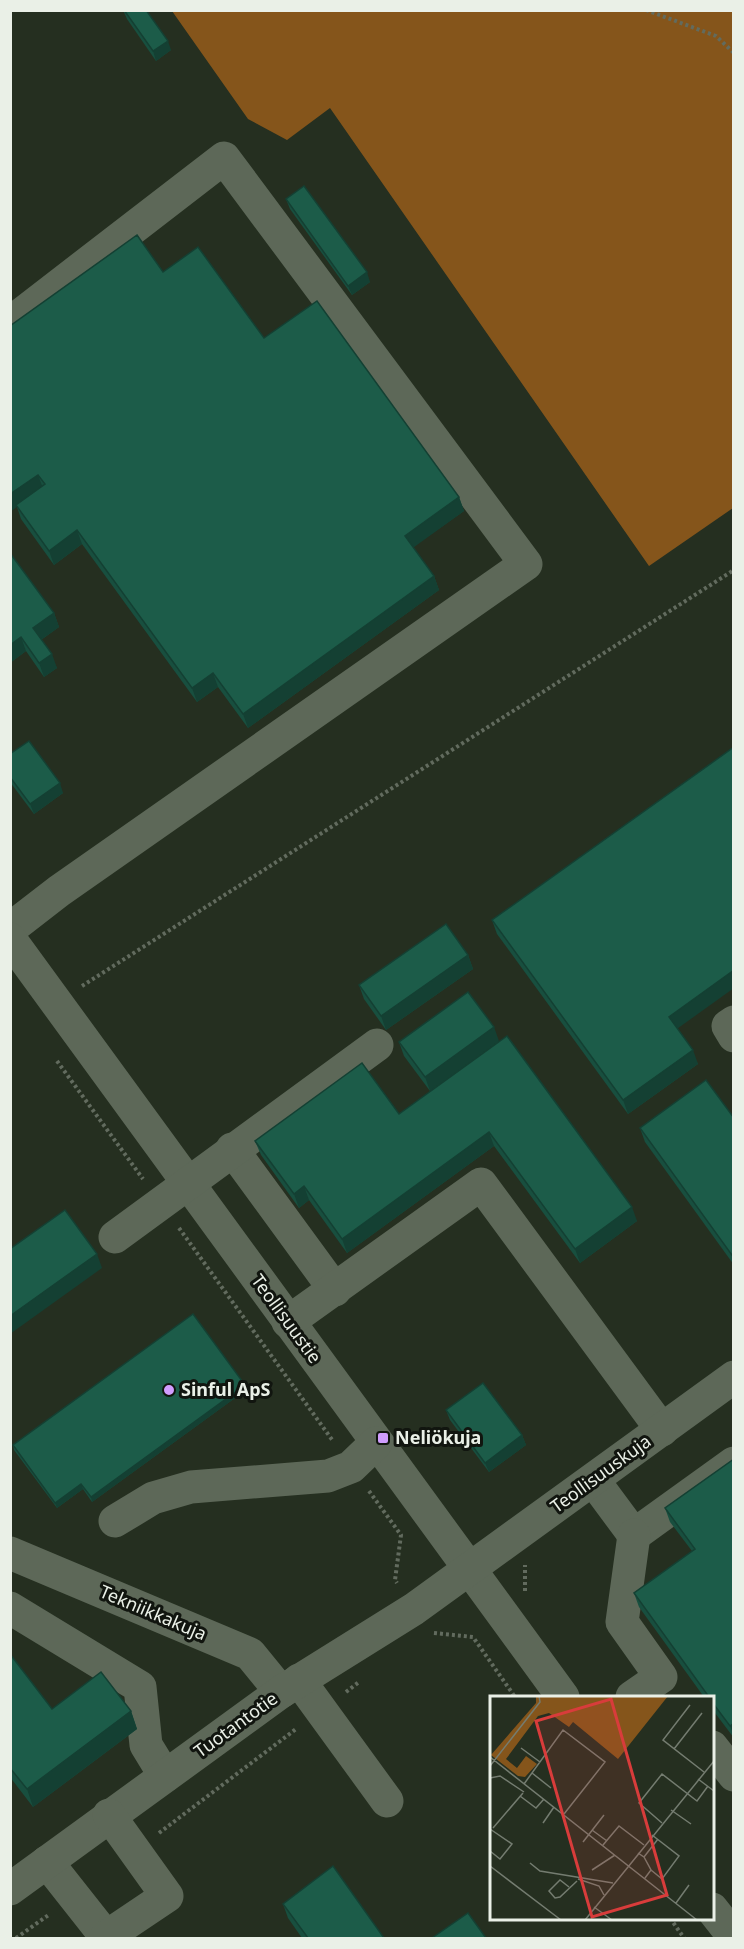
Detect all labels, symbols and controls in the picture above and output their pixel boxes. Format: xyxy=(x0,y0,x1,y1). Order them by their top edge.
street label: Teollisuustie xyxy=(246,1269,327,1368)
place label: Sinful ApS xyxy=(181,1377,271,1401)
marker: Sinful ApS xyxy=(162,1383,176,1397)
place label: Neliökuja xyxy=(395,1425,481,1449)
street label: Teollisuuskuja xyxy=(545,1429,655,1518)
marker: Neliökuja xyxy=(376,1431,390,1445)
street label: Tekniikkakuja xyxy=(96,1579,210,1645)
street label: Tuotantotie xyxy=(189,1686,282,1763)
inset map xyxy=(490,1696,714,1919)

